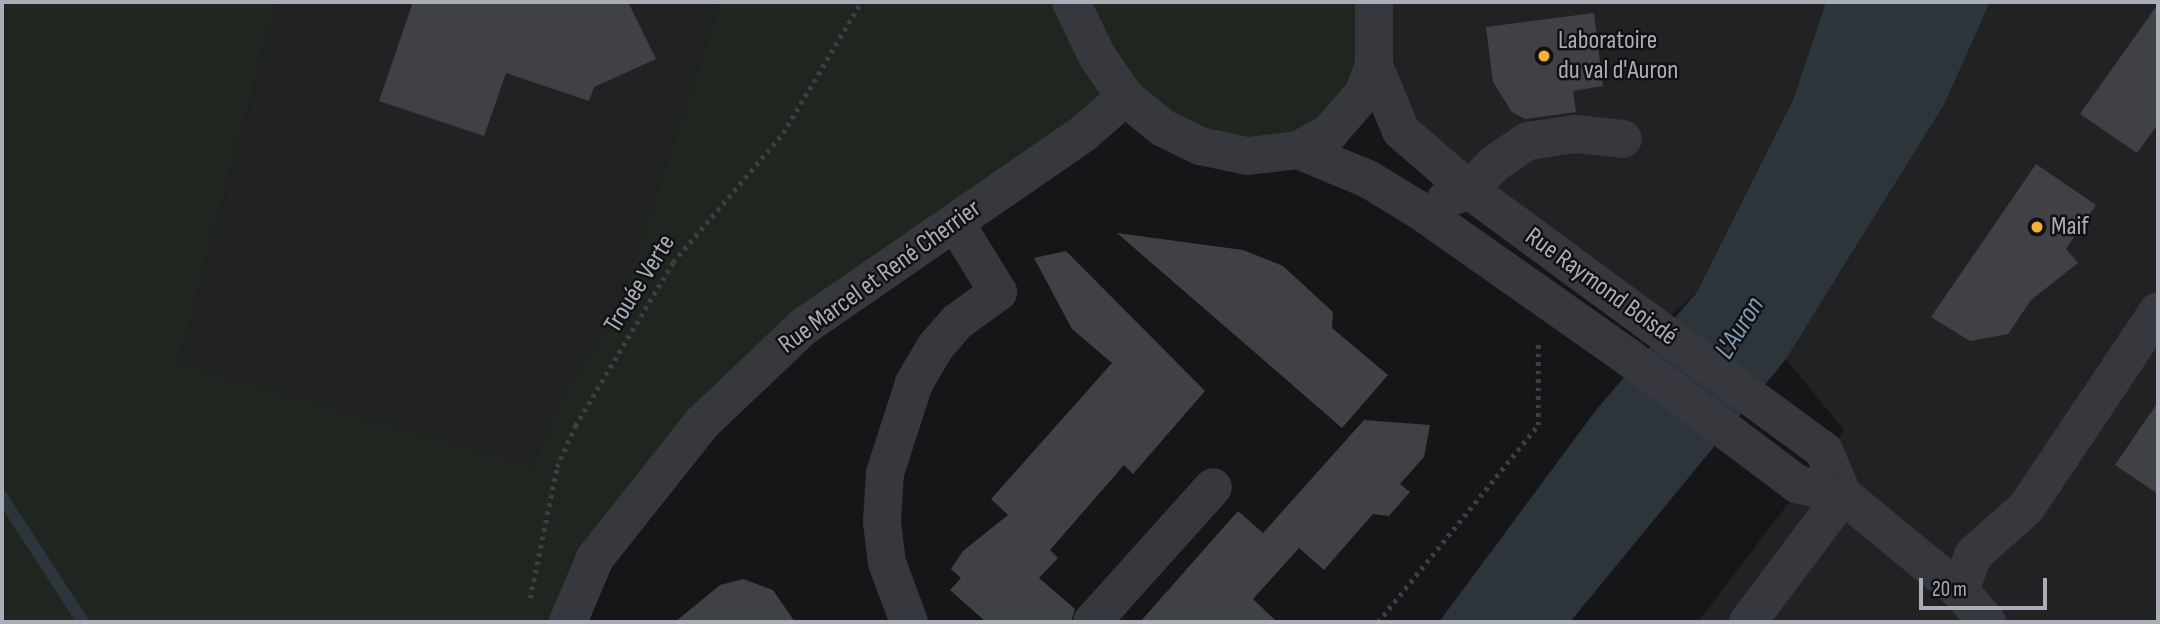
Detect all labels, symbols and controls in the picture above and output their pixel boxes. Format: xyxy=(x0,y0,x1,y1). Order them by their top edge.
place label: Laboratoire du val d'Auron xyxy=(1558,25,1678,86)
marker: Laboratoire du val d'Auron xyxy=(1536,48,1552,64)
street label: Rue Marcel et René Cherrier xyxy=(773,193,987,361)
place label: Maif xyxy=(2051,211,2089,243)
marker: Maif xyxy=(2029,219,2045,235)
street label: Rue Raymond Boisdé xyxy=(1519,221,1683,353)
street label: Trouée Verte xyxy=(598,229,682,339)
water label: L'Auron xyxy=(1708,291,1772,365)
scale bar xyxy=(1922,564,2050,608)
text: 20 m xyxy=(1932,577,1967,602)

